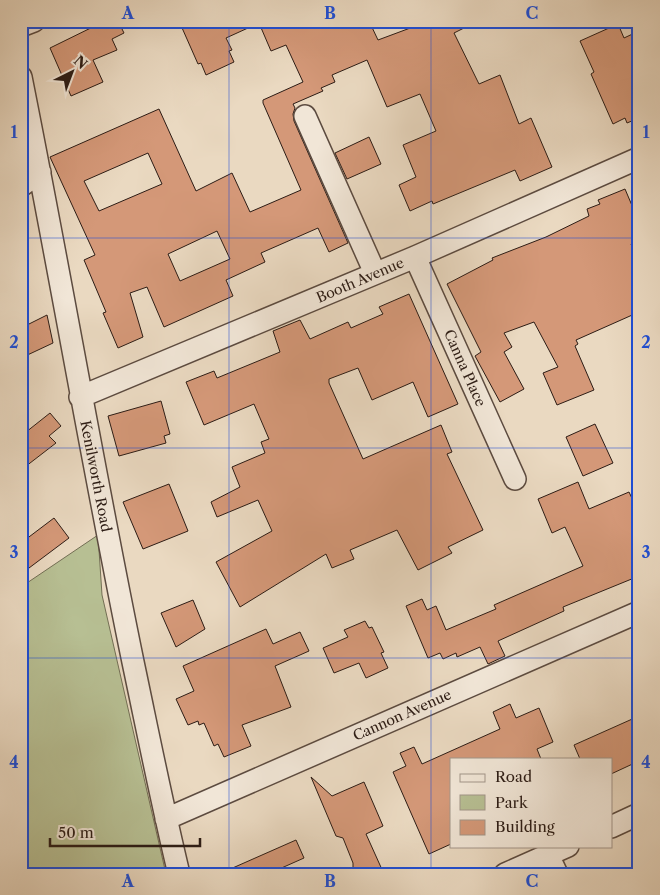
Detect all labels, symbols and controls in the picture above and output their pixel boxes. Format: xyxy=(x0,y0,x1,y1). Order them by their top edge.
text: A xyxy=(121,3,135,23)
text: B xyxy=(324,3,336,23)
text: C xyxy=(526,3,538,23)
north arrow xyxy=(48,48,98,98)
text: N xyxy=(70,52,91,73)
text: 1 xyxy=(10,122,18,142)
text: 1 xyxy=(642,122,650,142)
street label: Booth Avenue xyxy=(313,253,407,307)
street label: Canna Place xyxy=(440,327,490,410)
text: 2 xyxy=(9,332,19,352)
text: 2 xyxy=(641,332,651,352)
street label: Kenilworth Road xyxy=(76,419,116,534)
text: 3 xyxy=(9,542,19,562)
text: 3 xyxy=(641,542,651,562)
street label: Cannon Avenue xyxy=(350,685,454,745)
text: 4 xyxy=(9,752,19,772)
text: 4 xyxy=(641,752,651,772)
legend xyxy=(450,758,612,848)
text: Road xyxy=(495,767,532,786)
text: Park xyxy=(495,793,529,812)
scale bar xyxy=(50,815,200,847)
text: Building xyxy=(495,817,555,836)
text: 50 m xyxy=(58,823,94,842)
text: A xyxy=(121,871,135,891)
text: B xyxy=(324,871,336,891)
text: C xyxy=(526,871,538,891)

